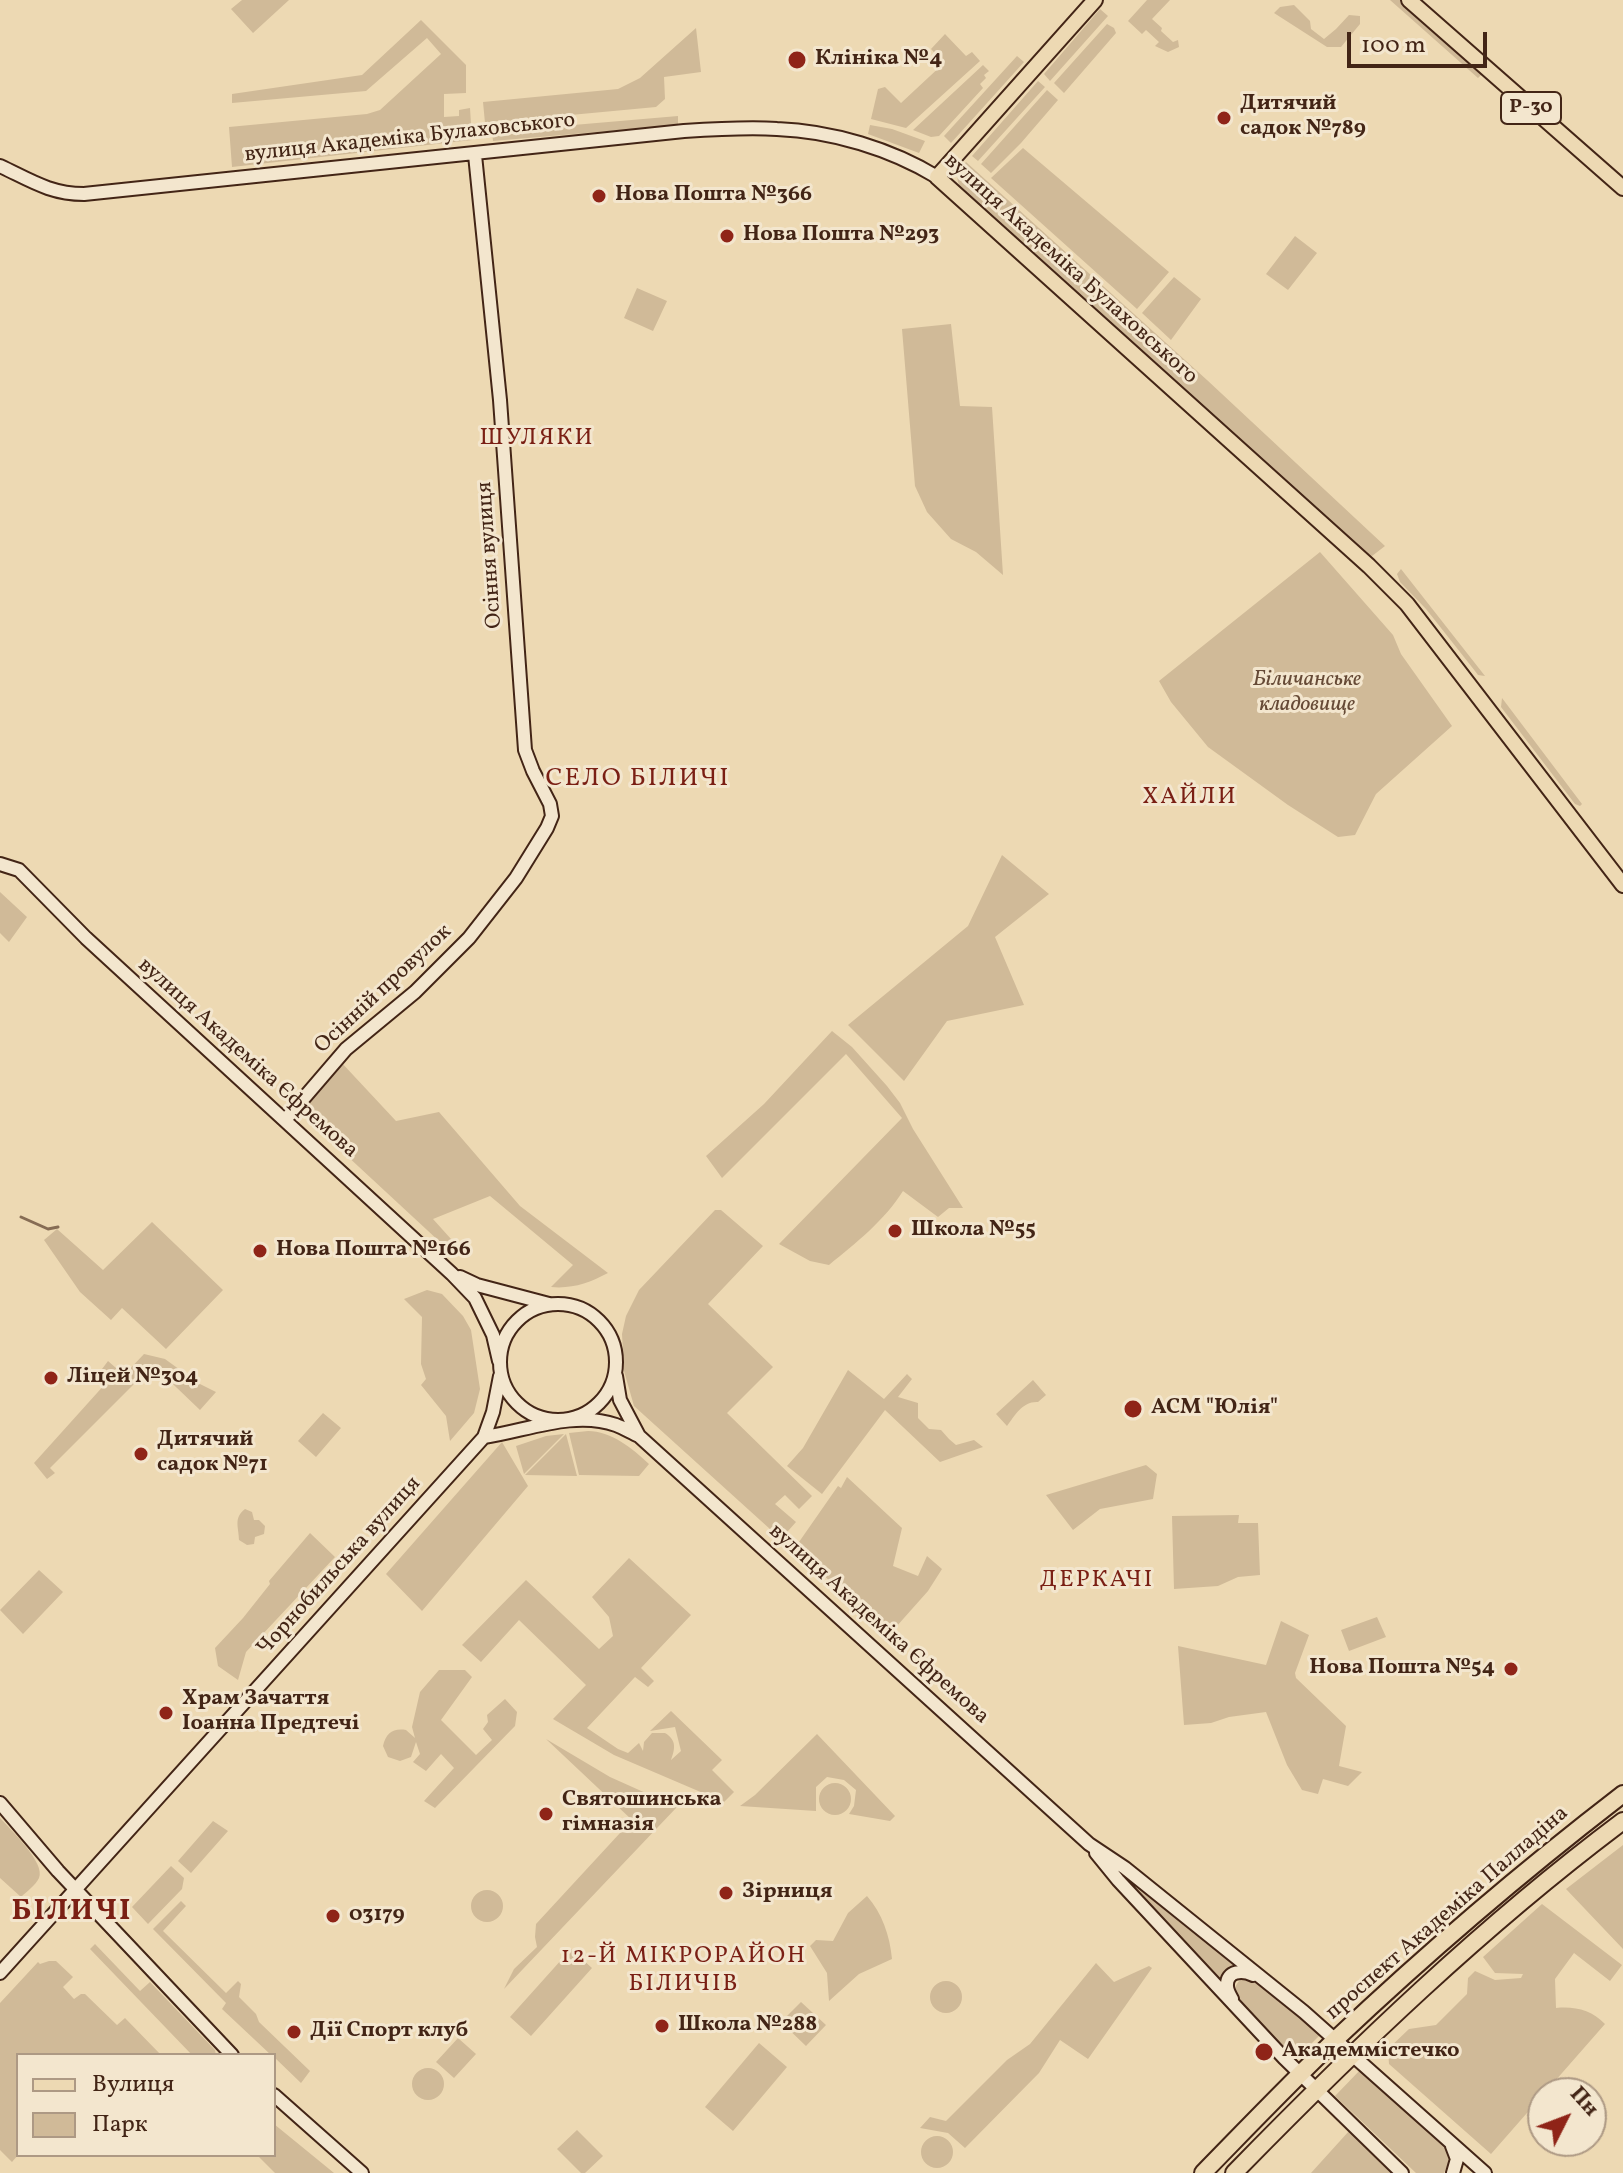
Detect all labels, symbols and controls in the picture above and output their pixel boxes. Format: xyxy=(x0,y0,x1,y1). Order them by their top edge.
scale bar xyxy=(1351,16,1491,66)
text: 100 m xyxy=(1361,29,1426,63)
place label: Клініка №4 xyxy=(815,47,942,73)
marker: Клініка №4 xyxy=(786,49,808,71)
place label: Дитячий садок №789 xyxy=(1240,92,1366,144)
road number: Р-30 xyxy=(1501,92,1561,124)
street label: вулиця Академіка Булаховського xyxy=(243,109,577,169)
marker: Дитячий садок №789 xyxy=(1215,109,1233,127)
street label: вулиця Академіка Булаховського xyxy=(938,149,1202,391)
place label: Нова Пошта №366 xyxy=(615,183,812,209)
marker: Нова Пошта №366 xyxy=(590,187,608,205)
place label: Нова Пошта №293 xyxy=(743,223,939,249)
marker: Нова Пошта №293 xyxy=(718,227,736,245)
district label: ШУЛЯКИ xyxy=(479,426,595,454)
street label: Осіння вулиця xyxy=(473,481,509,629)
park label: Біличанське кладовище xyxy=(1253,668,1361,720)
district label: СЕЛО БІЛИЧІ xyxy=(545,764,731,796)
district label: ХАЙЛИ xyxy=(1142,785,1238,813)
street label: Осінній провулок xyxy=(310,920,458,1060)
street label: вулиця Академіка Єфремова xyxy=(131,953,363,1165)
place label: Школа №55 xyxy=(911,1218,1036,1244)
marker: Школа №55 xyxy=(886,1222,904,1240)
place label: Нова Пошта №166 xyxy=(276,1238,471,1264)
marker: Нова Пошта №166 xyxy=(251,1242,269,1260)
place label: Ліцей №304 xyxy=(67,1365,198,1391)
marker: Ліцей №304 xyxy=(42,1369,60,1387)
place label: АСМ "Юлія" xyxy=(1151,1396,1278,1422)
marker: АСМ "Юлія" xyxy=(1122,1398,1144,1420)
place label: Дитячий садок №71 xyxy=(157,1428,268,1480)
marker: Дитячий садок №71 xyxy=(132,1445,150,1463)
street label: Чорнобильська вулиця xyxy=(253,1472,427,1662)
street label: вулиця Академіка Єфремова xyxy=(762,1519,994,1731)
district label: ДЕРКАЧІ xyxy=(1040,1568,1154,1596)
place label: Нова Пошта №54 xyxy=(1309,1656,1495,1682)
marker: Нова Пошта №54 xyxy=(1502,1660,1520,1678)
place label: Храм Зачаття Іоанна Предтечі xyxy=(182,1687,359,1738)
marker: Храм Зачаття Іоанна Предтечі xyxy=(157,1704,175,1722)
place label: Святошинська гімназія xyxy=(562,1788,721,1840)
street label: проспект Академіка Палладіна xyxy=(1321,1801,1575,2027)
marker: Святошинська гімназія xyxy=(537,1805,555,1823)
place label: Зірниця xyxy=(742,1880,832,1906)
marker: Зірниця xyxy=(717,1884,735,1902)
district label: БІЛИЧІ xyxy=(12,1895,132,1931)
place label: 03179 xyxy=(349,1903,405,1929)
marker: 03179 xyxy=(324,1907,342,1925)
district label: 12-Й МІКРОРАЙОН БІЛИЧІВ xyxy=(561,1944,807,2000)
place label: Школа №288 xyxy=(678,2013,817,2039)
marker: Школа №288 xyxy=(653,2017,671,2035)
place label: Дії Спорт клуб xyxy=(310,2019,468,2045)
marker: Дії Спорт клуб xyxy=(285,2023,303,2041)
place label: Академмістечко xyxy=(1282,2039,1460,2065)
marker: Академмістечко xyxy=(1253,2041,1275,2063)
legend xyxy=(16,2053,276,2157)
text: Вулиця xyxy=(92,2068,174,2102)
north arrow xyxy=(1527,2077,1607,2157)
text: Пн xyxy=(1562,2080,1606,2124)
text: Парк xyxy=(92,2108,148,2142)

